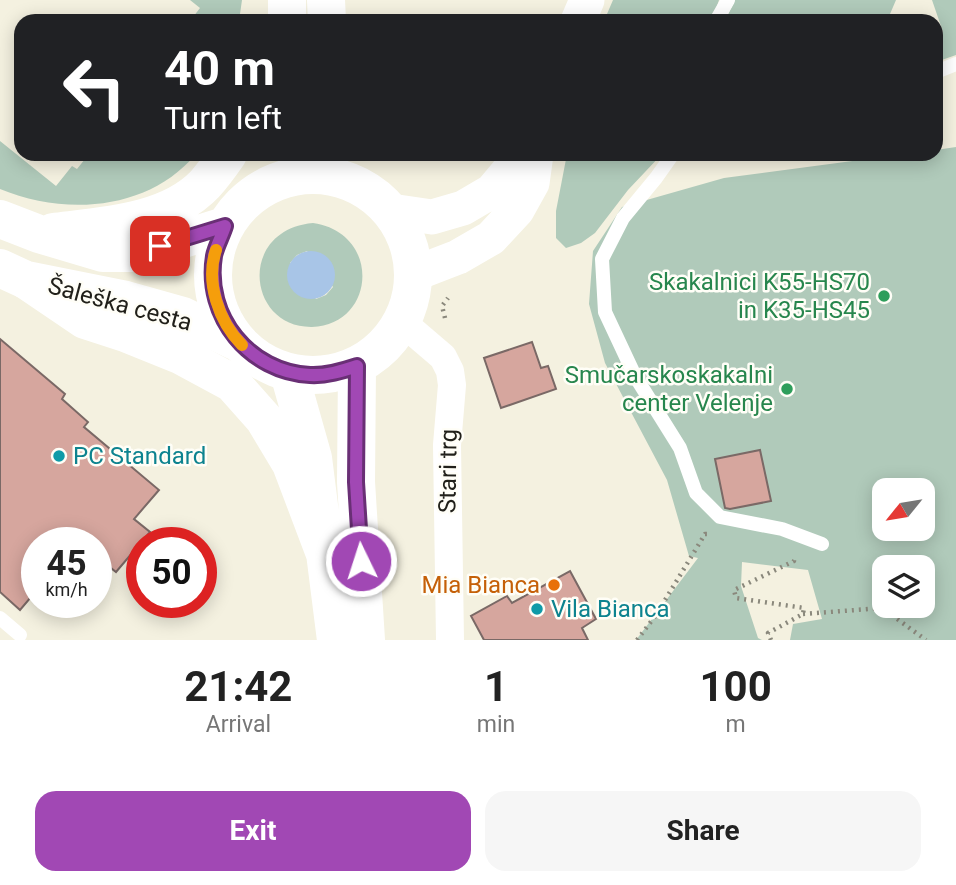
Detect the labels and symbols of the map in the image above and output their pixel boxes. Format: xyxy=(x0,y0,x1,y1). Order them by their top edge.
pin xyxy=(130,216,190,276)
place label: Skakalnici K55-HS70 in K35-HS45 xyxy=(649,268,870,324)
street label: Šaleška cesta xyxy=(45,271,195,337)
marker: Skakalnici K55-HS70 in K35-HS45 xyxy=(876,288,892,304)
place label: Smučarskoskakalni center Velenje xyxy=(565,361,773,417)
marker: Smučarskoskakalni center Velenje xyxy=(779,381,795,397)
street label: Stari trg xyxy=(433,429,463,513)
place label: PC Standard xyxy=(73,442,206,470)
marker: PC Standard xyxy=(51,448,67,464)
north arrow xyxy=(872,478,934,541)
position arrow xyxy=(324,524,398,598)
speed limit sign: 50 xyxy=(126,527,217,618)
place label: Mia Bianca xyxy=(421,571,540,599)
marker: Mia Bianca xyxy=(546,577,562,593)
place label: Vila Bianca xyxy=(551,595,670,623)
marker: Vila Bianca xyxy=(529,601,545,617)

